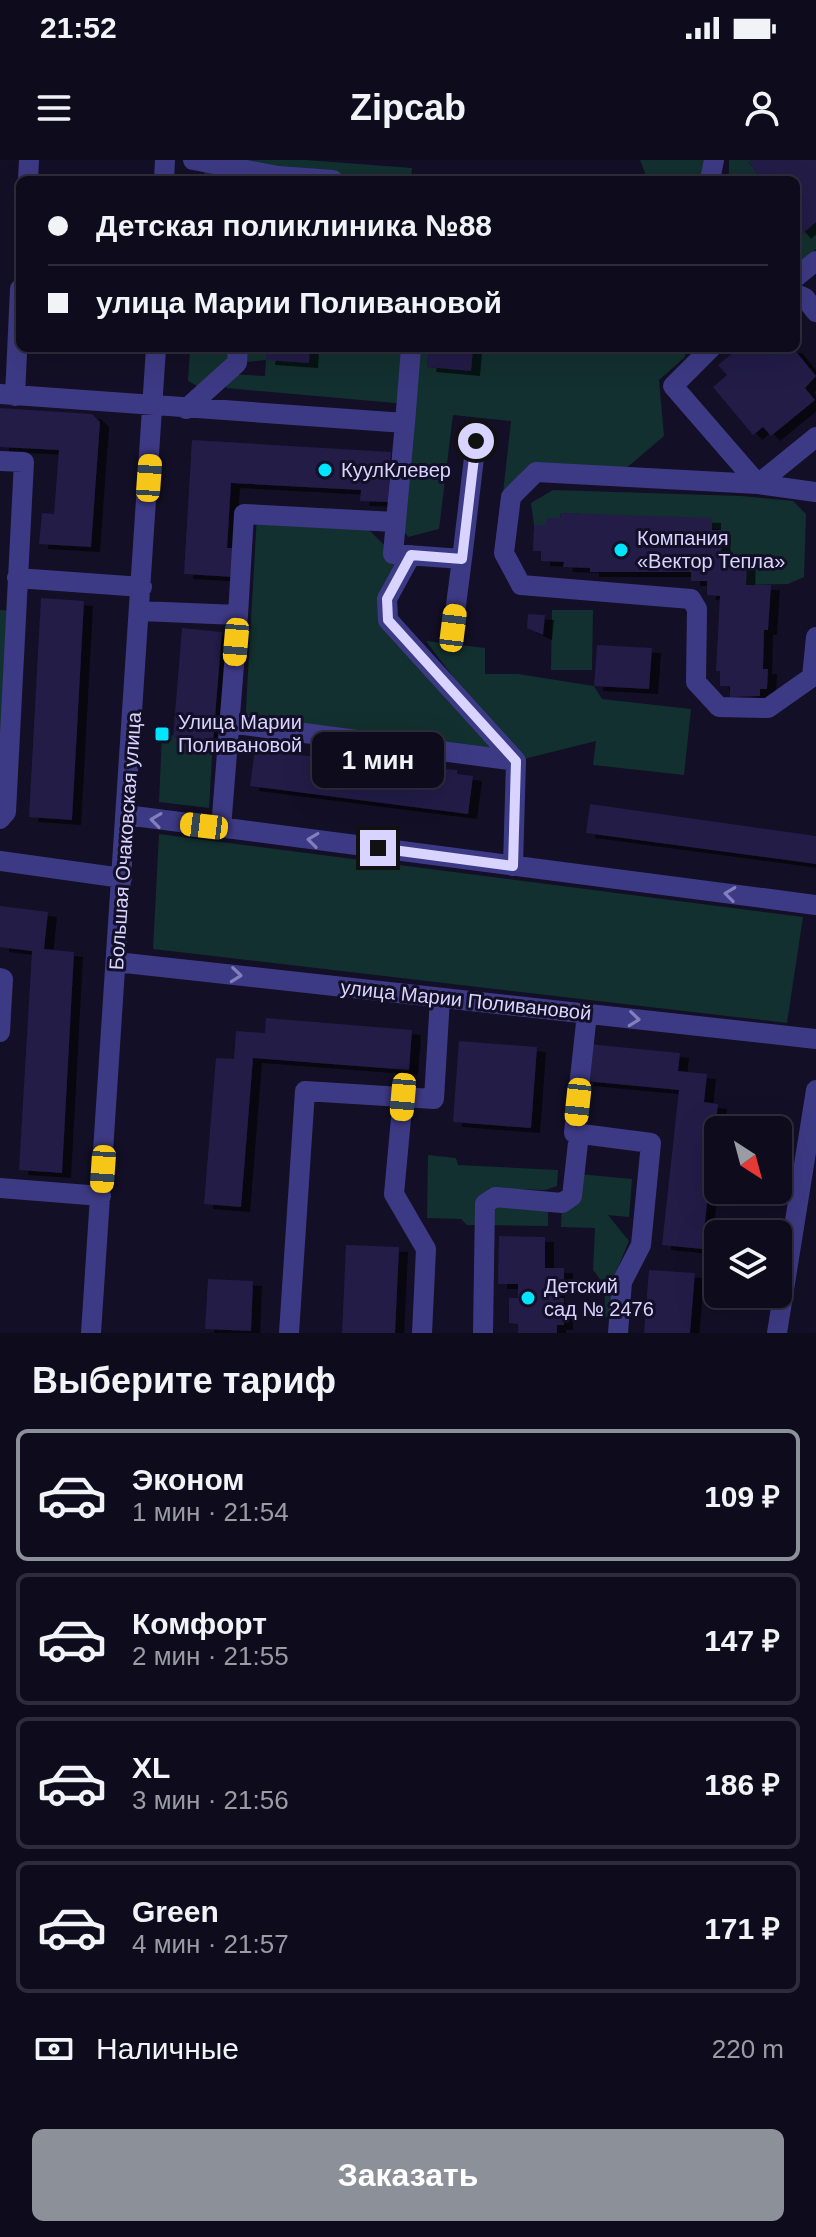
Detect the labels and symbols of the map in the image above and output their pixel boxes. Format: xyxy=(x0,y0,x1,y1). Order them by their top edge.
route start xyxy=(458,423,494,459)
car xyxy=(135,453,163,503)
place label: КуулКлевер xyxy=(341,459,451,481)
marker: КуулКлевер xyxy=(316,461,334,479)
place label: Компания «Вектор Тепла» xyxy=(637,527,785,572)
marker: Компания «Вектор Тепла» xyxy=(612,541,630,559)
car xyxy=(438,603,468,653)
car xyxy=(222,617,250,667)
street label: Большая Очаковская улица xyxy=(105,710,145,971)
place label: Улица Марии Поливановой xyxy=(178,711,302,756)
marker: Улица Марии Поливановой xyxy=(153,725,171,743)
callout: 1 мин xyxy=(312,732,444,788)
car xyxy=(179,811,229,841)
one-way arrow xyxy=(149,812,163,829)
route end xyxy=(360,830,396,866)
one-way arrow xyxy=(306,832,319,849)
one-way arrow xyxy=(723,886,737,903)
one-way arrow xyxy=(230,967,243,984)
street label: улица Марии Поливановой xyxy=(340,976,592,1024)
one-way arrow xyxy=(628,1010,641,1027)
car xyxy=(389,1072,417,1122)
car xyxy=(564,1077,592,1127)
north arrow xyxy=(704,1116,792,1204)
car xyxy=(89,1144,117,1194)
place label: Детский сад № 2476 xyxy=(544,1275,654,1320)
marker: Детский сад № 2476 xyxy=(519,1289,537,1307)

